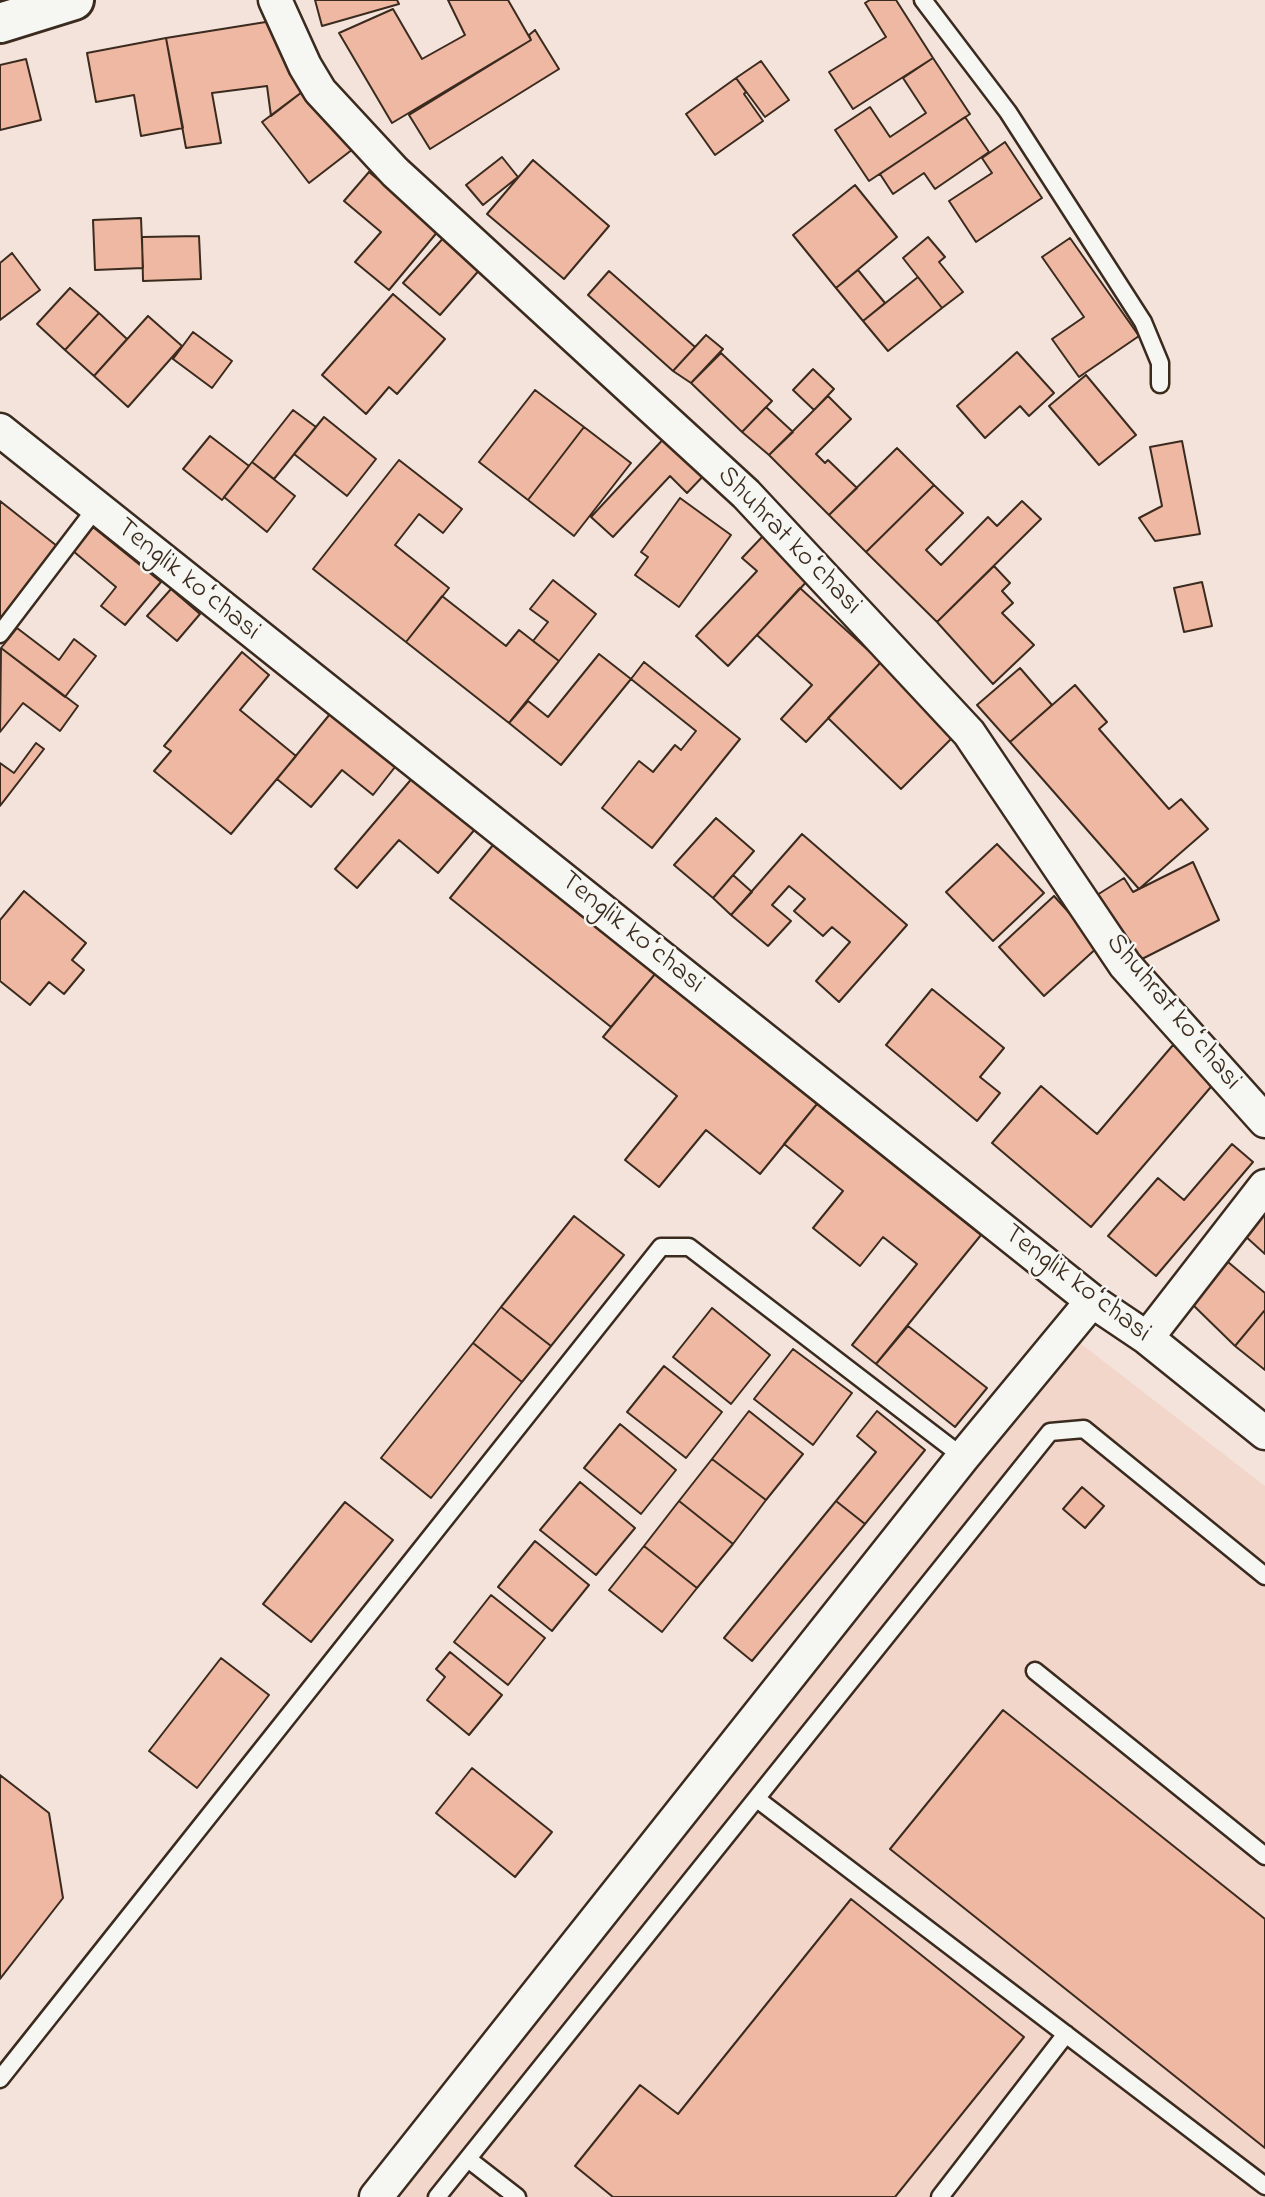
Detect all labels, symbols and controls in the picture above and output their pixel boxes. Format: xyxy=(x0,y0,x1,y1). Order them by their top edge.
street label: Shuhrat koʻchasi xyxy=(709,461,867,623)
street label: Tenglik koʻchasi xyxy=(108,513,266,649)
street label: Tenglik koʻchasi xyxy=(552,866,710,1002)
street label: Shuhrat koʻchasi xyxy=(1097,928,1247,1098)
street label: Tenglik koʻchasi xyxy=(996,1219,1156,1351)

